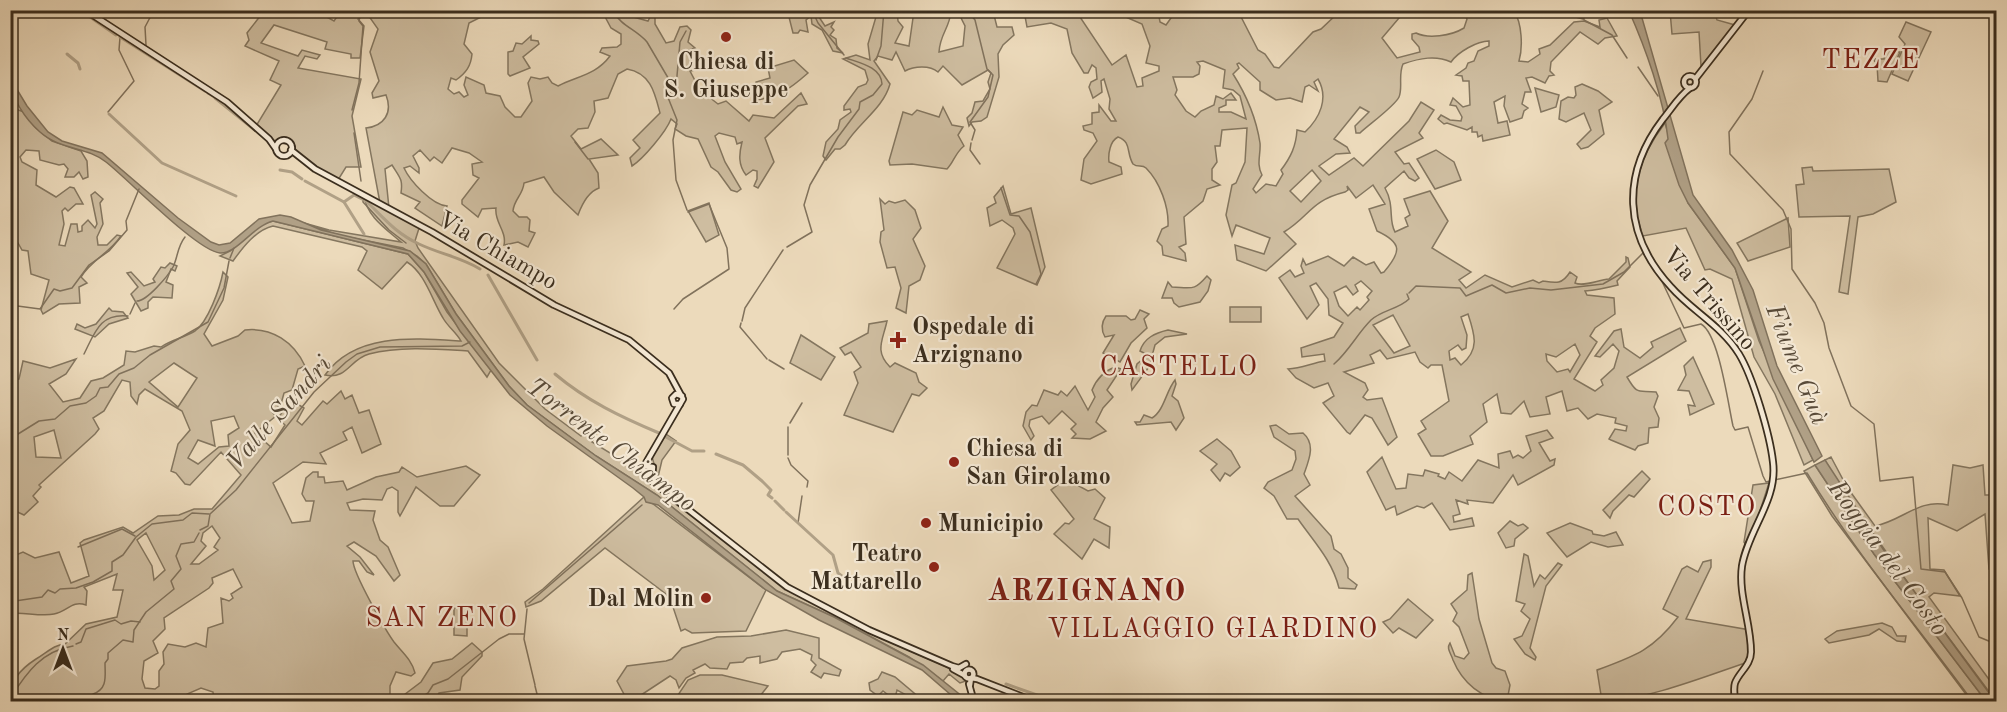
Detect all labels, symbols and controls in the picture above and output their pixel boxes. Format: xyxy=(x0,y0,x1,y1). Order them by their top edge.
marker: Chiesa di S. Giuseppe xyxy=(719,30,733,44)
district label: TEZZE xyxy=(1821,47,1921,74)
place label: Chiesa di S. Giuseppe xyxy=(664,51,789,103)
street label: Via Chiampo xyxy=(433,208,561,295)
street label: Via Trissino xyxy=(1657,243,1760,356)
water label: Fiume Guà xyxy=(1760,300,1832,429)
place label: Ospedale di Arzignano xyxy=(912,316,1034,368)
marker: Ospedale di Arzignano xyxy=(889,331,907,349)
water label: Valle Sandri xyxy=(222,351,337,475)
district label: CASTELLO xyxy=(1099,354,1259,381)
water label: Torrente Chiampo xyxy=(521,374,700,518)
place label: Chiesa di San Girolamo xyxy=(966,438,1111,490)
marker: Chiesa di San Girolamo xyxy=(947,455,961,469)
water label: Roggia del Costo xyxy=(1822,475,1952,641)
district label: COSTO xyxy=(1657,494,1757,521)
place label: Municipio xyxy=(938,513,1044,537)
marker: Municipio xyxy=(919,516,933,530)
place label: Teatro Mattarello xyxy=(810,543,922,595)
marker: Teatro Mattarello xyxy=(927,560,941,574)
district label: ARZIGNANO xyxy=(987,577,1187,607)
place label: Dal Molin xyxy=(588,588,694,612)
marker: Dal Molin xyxy=(699,591,713,605)
district label: SAN ZENO xyxy=(366,605,519,632)
district label: VILLAGGIO GIARDINO xyxy=(1047,616,1379,643)
north arrow xyxy=(33,619,93,679)
text: N xyxy=(57,628,70,644)

